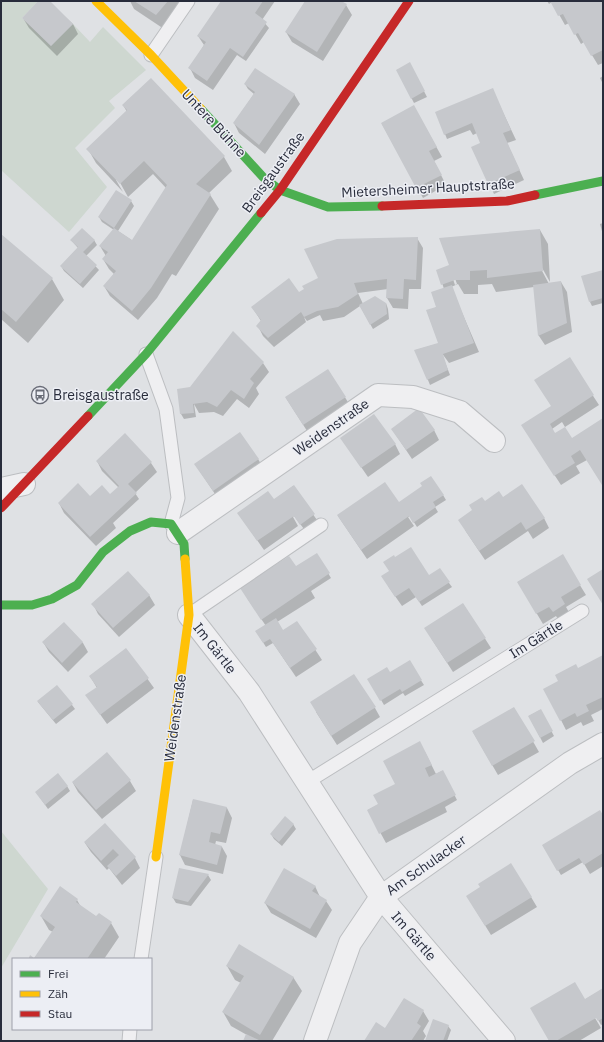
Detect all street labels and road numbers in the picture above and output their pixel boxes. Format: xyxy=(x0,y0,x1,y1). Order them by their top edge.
street label: Untere Bühne xyxy=(178,85,250,161)
street label: Breisgaustraße xyxy=(238,128,309,216)
street label: Mietersheimer Hauptstraße xyxy=(341,174,515,202)
street label: Weidenstraße xyxy=(290,394,372,460)
street label: Im Gärtle xyxy=(506,615,566,663)
street label: Im Gärtle xyxy=(189,619,241,677)
street label: Weidenstraße xyxy=(160,673,190,763)
street label: Am Schulacker xyxy=(382,831,470,899)
street label: Im Gärtle xyxy=(388,907,441,965)

